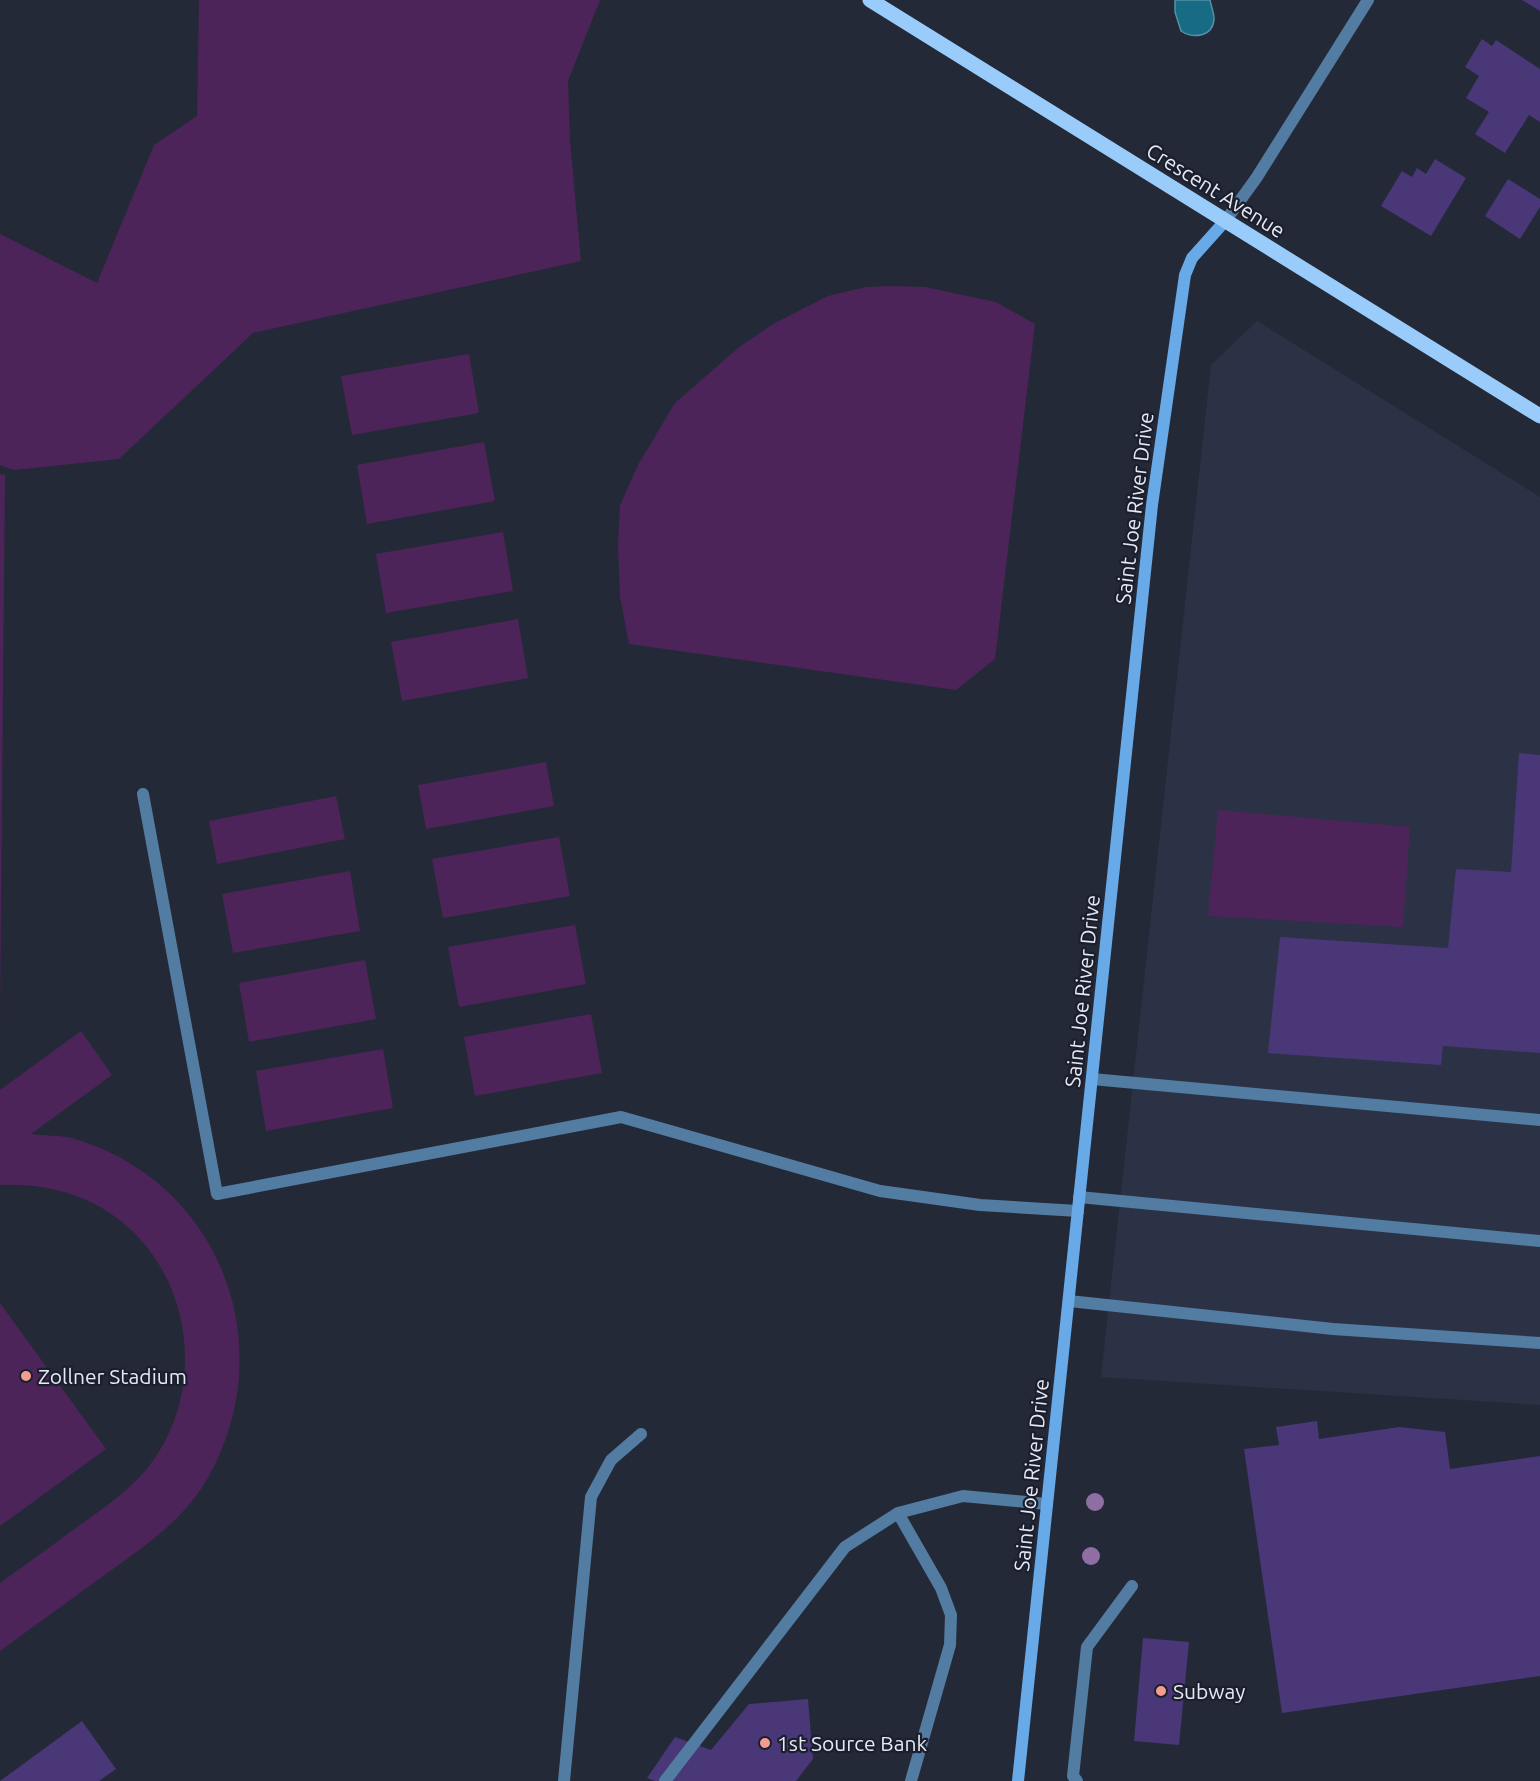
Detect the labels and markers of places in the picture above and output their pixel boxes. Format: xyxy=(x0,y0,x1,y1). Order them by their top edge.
place label: Zollner Stadium xyxy=(38,1364,187,1388)
marker: Zollner Stadium xyxy=(19,1369,33,1383)
place label: Subway xyxy=(1173,1679,1245,1703)
marker: Subway xyxy=(1154,1684,1168,1698)
place label: 1st Source Bank xyxy=(777,1731,927,1755)
marker: 1st Source Bank xyxy=(758,1736,772,1750)

